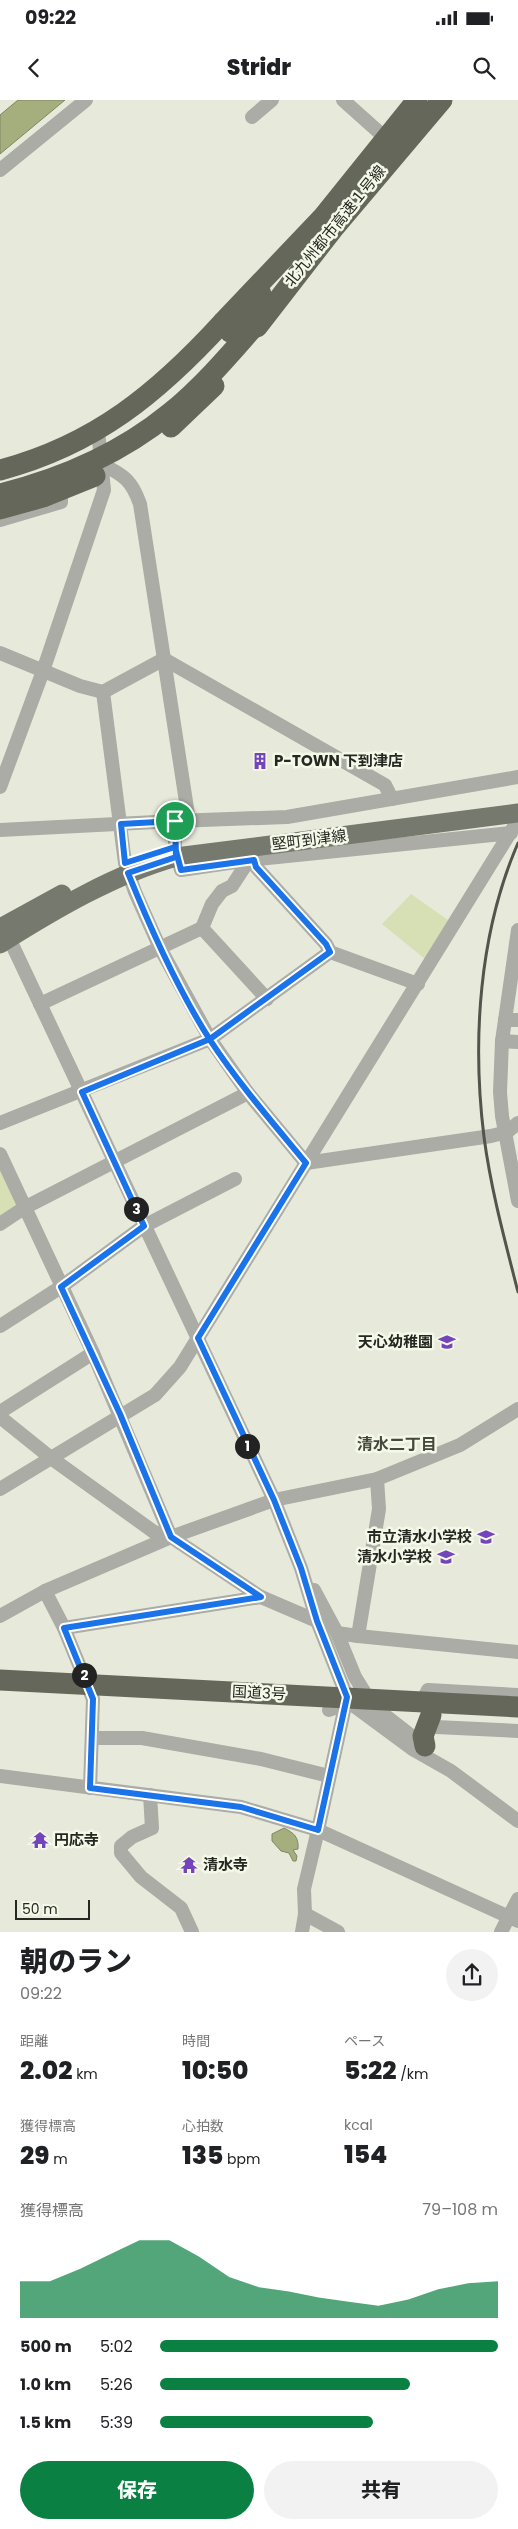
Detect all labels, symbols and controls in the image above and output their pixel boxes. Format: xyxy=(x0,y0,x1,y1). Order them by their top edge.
text: 09:22 xyxy=(25,4,76,31)
text: Stridr xyxy=(227,52,291,83)
icon: back xyxy=(20,54,48,82)
icon: search xyxy=(470,54,498,82)
street label: 北九州都市高速１号線 xyxy=(279,161,390,291)
place label: P-TOWN 下到津店 xyxy=(274,750,403,771)
building icon: P-TOWN 下到津店 xyxy=(250,751,270,771)
pin xyxy=(154,800,196,842)
icon: arrive xyxy=(161,807,189,835)
street label: 堅町到津線 xyxy=(270,825,347,854)
pin: 3 xyxy=(124,1196,148,1222)
text: 3 xyxy=(132,1199,141,1219)
place label: 天心幼稚園 xyxy=(358,1331,433,1352)
school or university icon: 天心幼稚園 xyxy=(437,1332,457,1352)
district label: 清水二丁目 xyxy=(357,1433,437,1456)
pin: 1 xyxy=(234,1434,260,1458)
text: 1 xyxy=(245,1436,250,1456)
place label: 市立清水小学校 xyxy=(367,1526,472,1547)
school or university icon: 市立清水小学校 xyxy=(476,1527,496,1547)
place label: 清水小学校 xyxy=(357,1546,432,1567)
school or university icon: 清水小学校 xyxy=(436,1547,456,1567)
pin: 2 xyxy=(72,1662,96,1688)
text: 2 xyxy=(81,1665,89,1685)
street label: 国道3号 xyxy=(232,1681,286,1704)
place label: 円応寺 xyxy=(54,1829,99,1850)
temple icon: 円応寺 xyxy=(30,1830,50,1850)
place label: 清水寺 xyxy=(203,1854,248,1875)
temple icon: 清水寺 xyxy=(179,1855,199,1875)
scale bar xyxy=(15,1896,90,1920)
text: 50 m xyxy=(22,1899,58,1919)
text: 朝のラン xyxy=(20,1942,132,1981)
button: share xyxy=(446,1949,498,2001)
text: 09:22 xyxy=(20,1982,62,2005)
text: 距離 xyxy=(20,2031,48,2051)
text: 時間 xyxy=(182,2031,210,2051)
text: ペース xyxy=(344,2031,385,2051)
text: 2.02 xyxy=(20,2053,72,2088)
text: 10:50 xyxy=(182,2053,248,2088)
text: 5:22 xyxy=(344,2053,396,2088)
text: km xyxy=(72,2064,98,2084)
text: /km xyxy=(396,2064,428,2084)
text: kcal xyxy=(344,2115,373,2135)
text: 獲得標高 xyxy=(20,2116,76,2136)
text: 心拍数 xyxy=(182,2116,224,2136)
text: 154 xyxy=(344,2137,387,2172)
text: 29 xyxy=(20,2138,49,2173)
text: 135 xyxy=(182,2138,223,2173)
text: m xyxy=(49,2149,68,2169)
text: bpm xyxy=(223,2149,260,2169)
text: 79–108 m xyxy=(422,2198,498,2221)
text: 獲得標高 xyxy=(20,2199,84,2222)
text: 500 m xyxy=(20,2335,72,2358)
text: 5:02 xyxy=(100,2335,133,2358)
text: 1.0 km xyxy=(20,2373,71,2396)
text: 5:26 xyxy=(100,2373,133,2396)
text: 1.5 km xyxy=(20,2411,71,2434)
text: 5:39 xyxy=(100,2411,133,2434)
button: 保存 xyxy=(20,2461,254,2519)
button: 共有 xyxy=(264,2461,498,2519)

